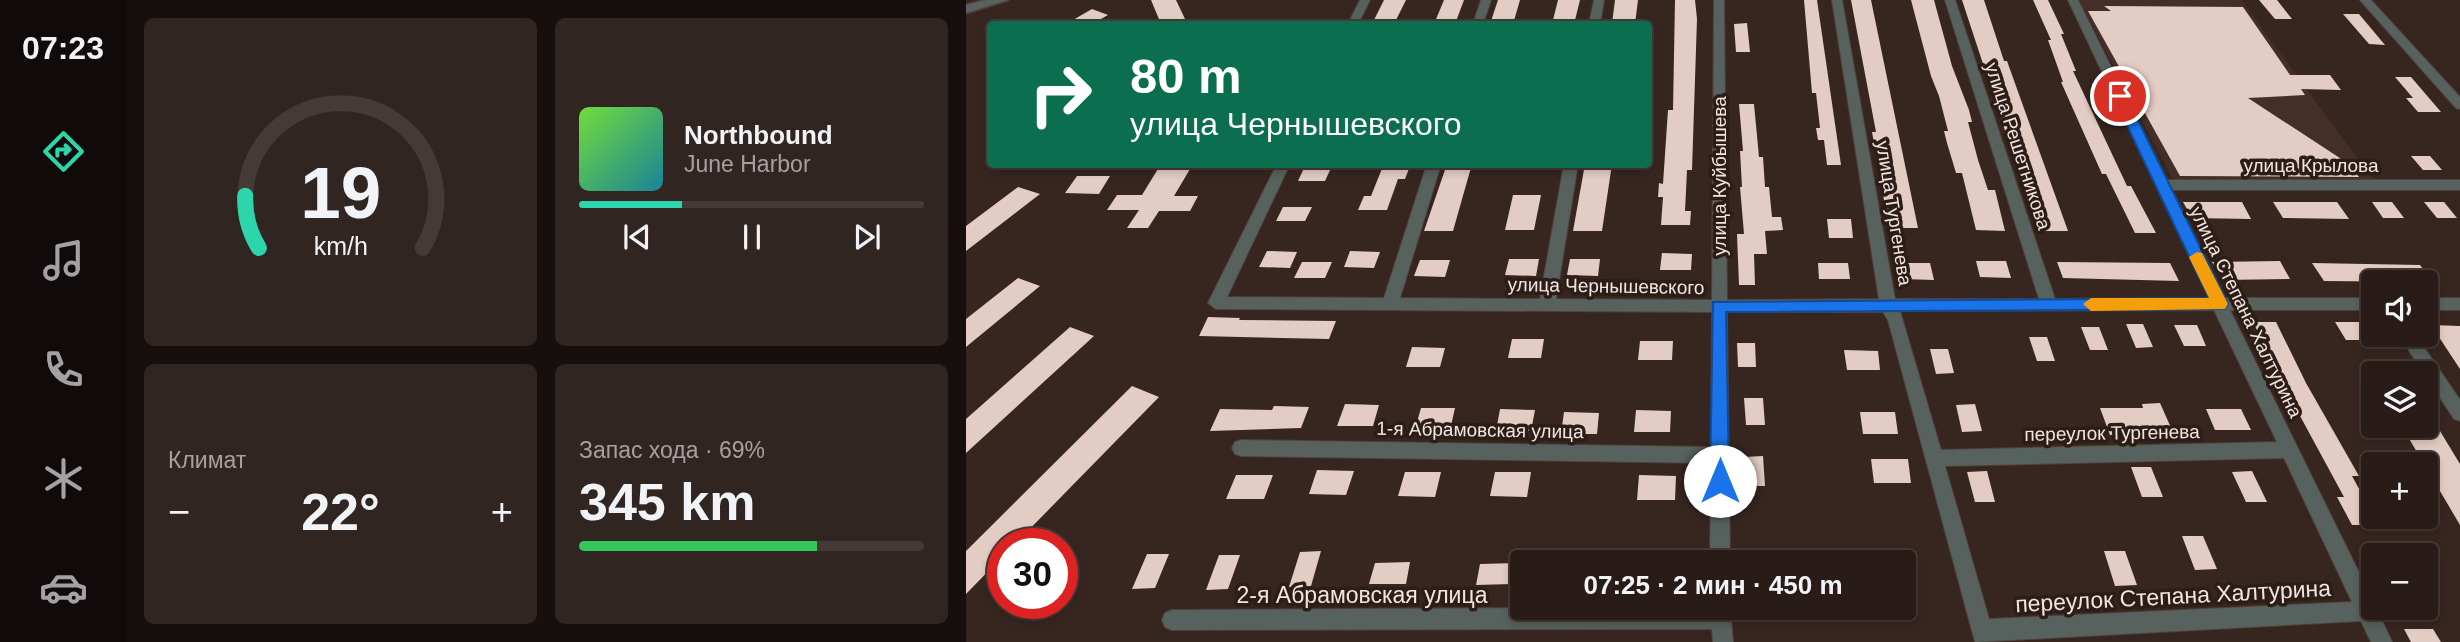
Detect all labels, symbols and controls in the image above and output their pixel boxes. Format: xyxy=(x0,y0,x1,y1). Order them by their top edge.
text: 07:23 xyxy=(22,30,104,66)
icon: right xyxy=(1015,49,1106,140)
text: 80 m xyxy=(1130,49,1242,103)
street label: улица Решетникова xyxy=(1981,60,2055,233)
pin xyxy=(2090,66,2150,126)
icon: arrive xyxy=(2101,77,2139,115)
street label: улица Куйбышева xyxy=(1709,96,1730,256)
text: улица Чернышевского xyxy=(1130,106,1461,142)
text: Northbound xyxy=(684,120,833,150)
icon: directions xyxy=(39,127,88,176)
street label: улица Тургенева xyxy=(1872,139,1916,287)
text: June Harbor xyxy=(684,151,811,177)
text: 19 xyxy=(300,152,381,233)
street label: улица Крылова xyxy=(2243,155,2379,176)
street label: улица Степана Халтурина xyxy=(2186,203,2307,421)
icon: previous xyxy=(618,218,656,256)
icon: pause xyxy=(733,218,771,256)
icon: next xyxy=(848,218,886,256)
text: km/h xyxy=(313,232,368,260)
icon: music xyxy=(39,236,88,285)
map controls xyxy=(2361,270,2438,620)
button: sound xyxy=(2361,270,2438,347)
street label: улица Чернышевского xyxy=(1507,274,1705,298)
icon: phone xyxy=(39,345,88,394)
button: layers xyxy=(2361,361,2438,438)
street label: 1-я Абрамовская улица xyxy=(1376,418,1584,442)
street label: переулок Тургенева xyxy=(2024,421,2200,445)
text: Запас хода · 69% xyxy=(579,437,765,463)
position arrow xyxy=(1683,444,1757,518)
text: Климат xyxy=(168,447,246,473)
button: + xyxy=(2361,452,2438,529)
icon: climate xyxy=(39,454,88,503)
text: 345 km xyxy=(579,473,755,531)
text: 22° xyxy=(301,483,380,541)
text: − xyxy=(168,491,190,533)
text: + xyxy=(491,491,513,533)
speed limit sign: 30 xyxy=(987,528,1078,619)
button: − xyxy=(2361,543,2438,620)
icon: car xyxy=(39,563,88,612)
text: 07:25 · 2 мин · 450 m xyxy=(1583,570,1843,600)
street label: переулок Степана Халтурина xyxy=(2015,575,2332,617)
street label: 2-я Абрамовская улица xyxy=(1237,582,1488,608)

